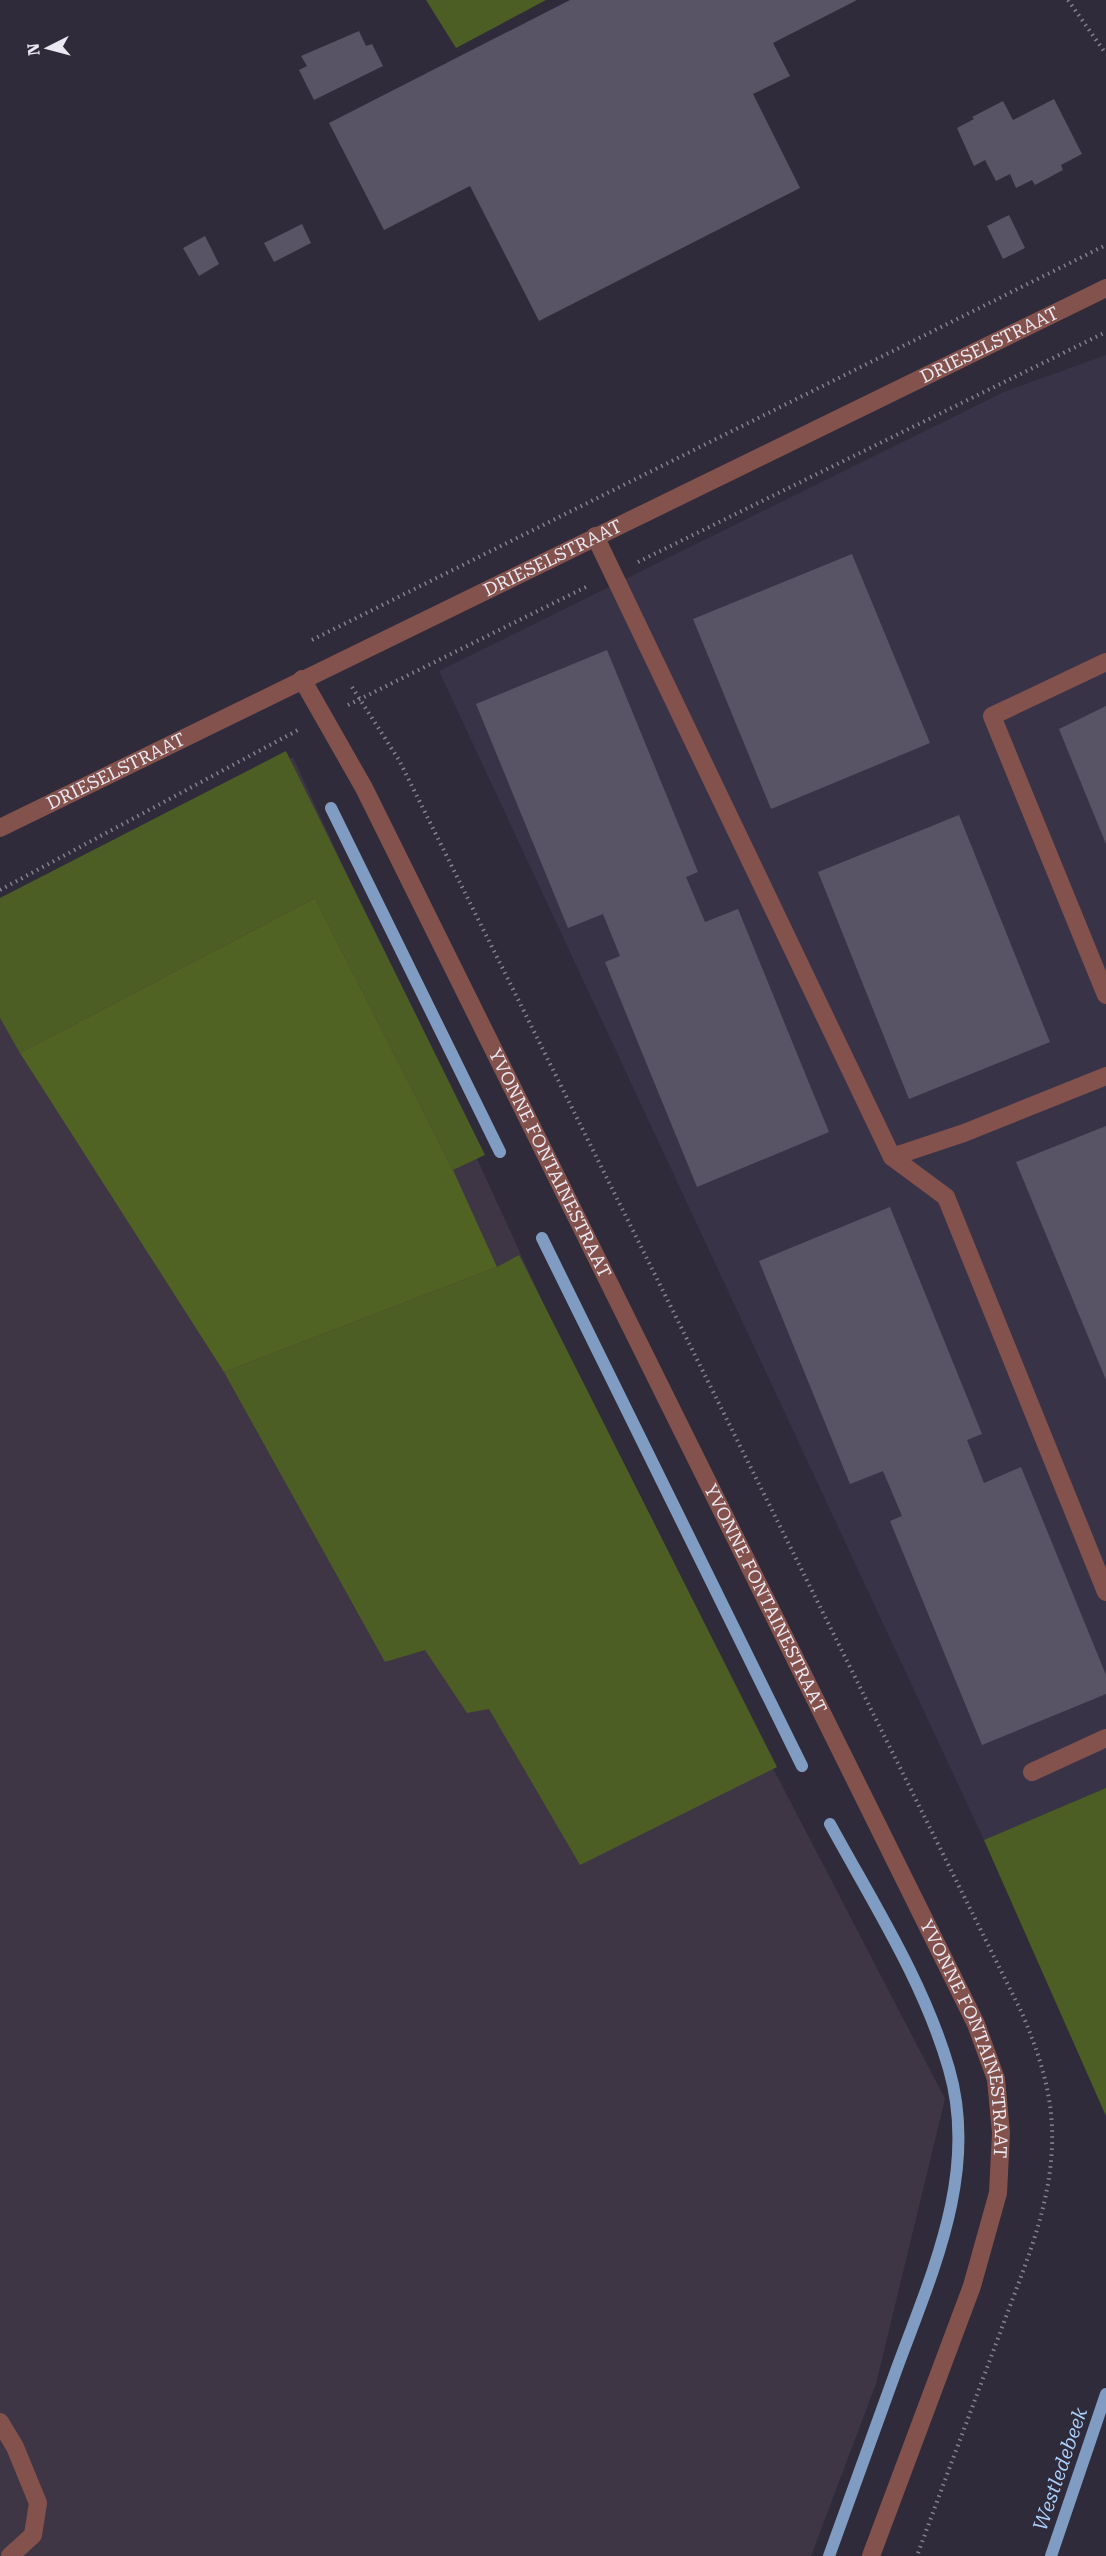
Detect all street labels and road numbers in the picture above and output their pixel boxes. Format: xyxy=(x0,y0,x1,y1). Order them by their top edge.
street label: DRIESELSTRAAT xyxy=(916,302,1062,387)
street label: DRIESELSTRAAT xyxy=(480,515,625,600)
street label: DRIESELSTRAAT xyxy=(43,728,188,814)
street label: YVONNE FONTAINESTRAAT xyxy=(485,1045,616,1281)
street label: YVONNE FONTAINESTRAAT xyxy=(700,1480,831,1717)
street label: YVONNE FONTAINESTRAAT xyxy=(916,1916,1012,2159)

